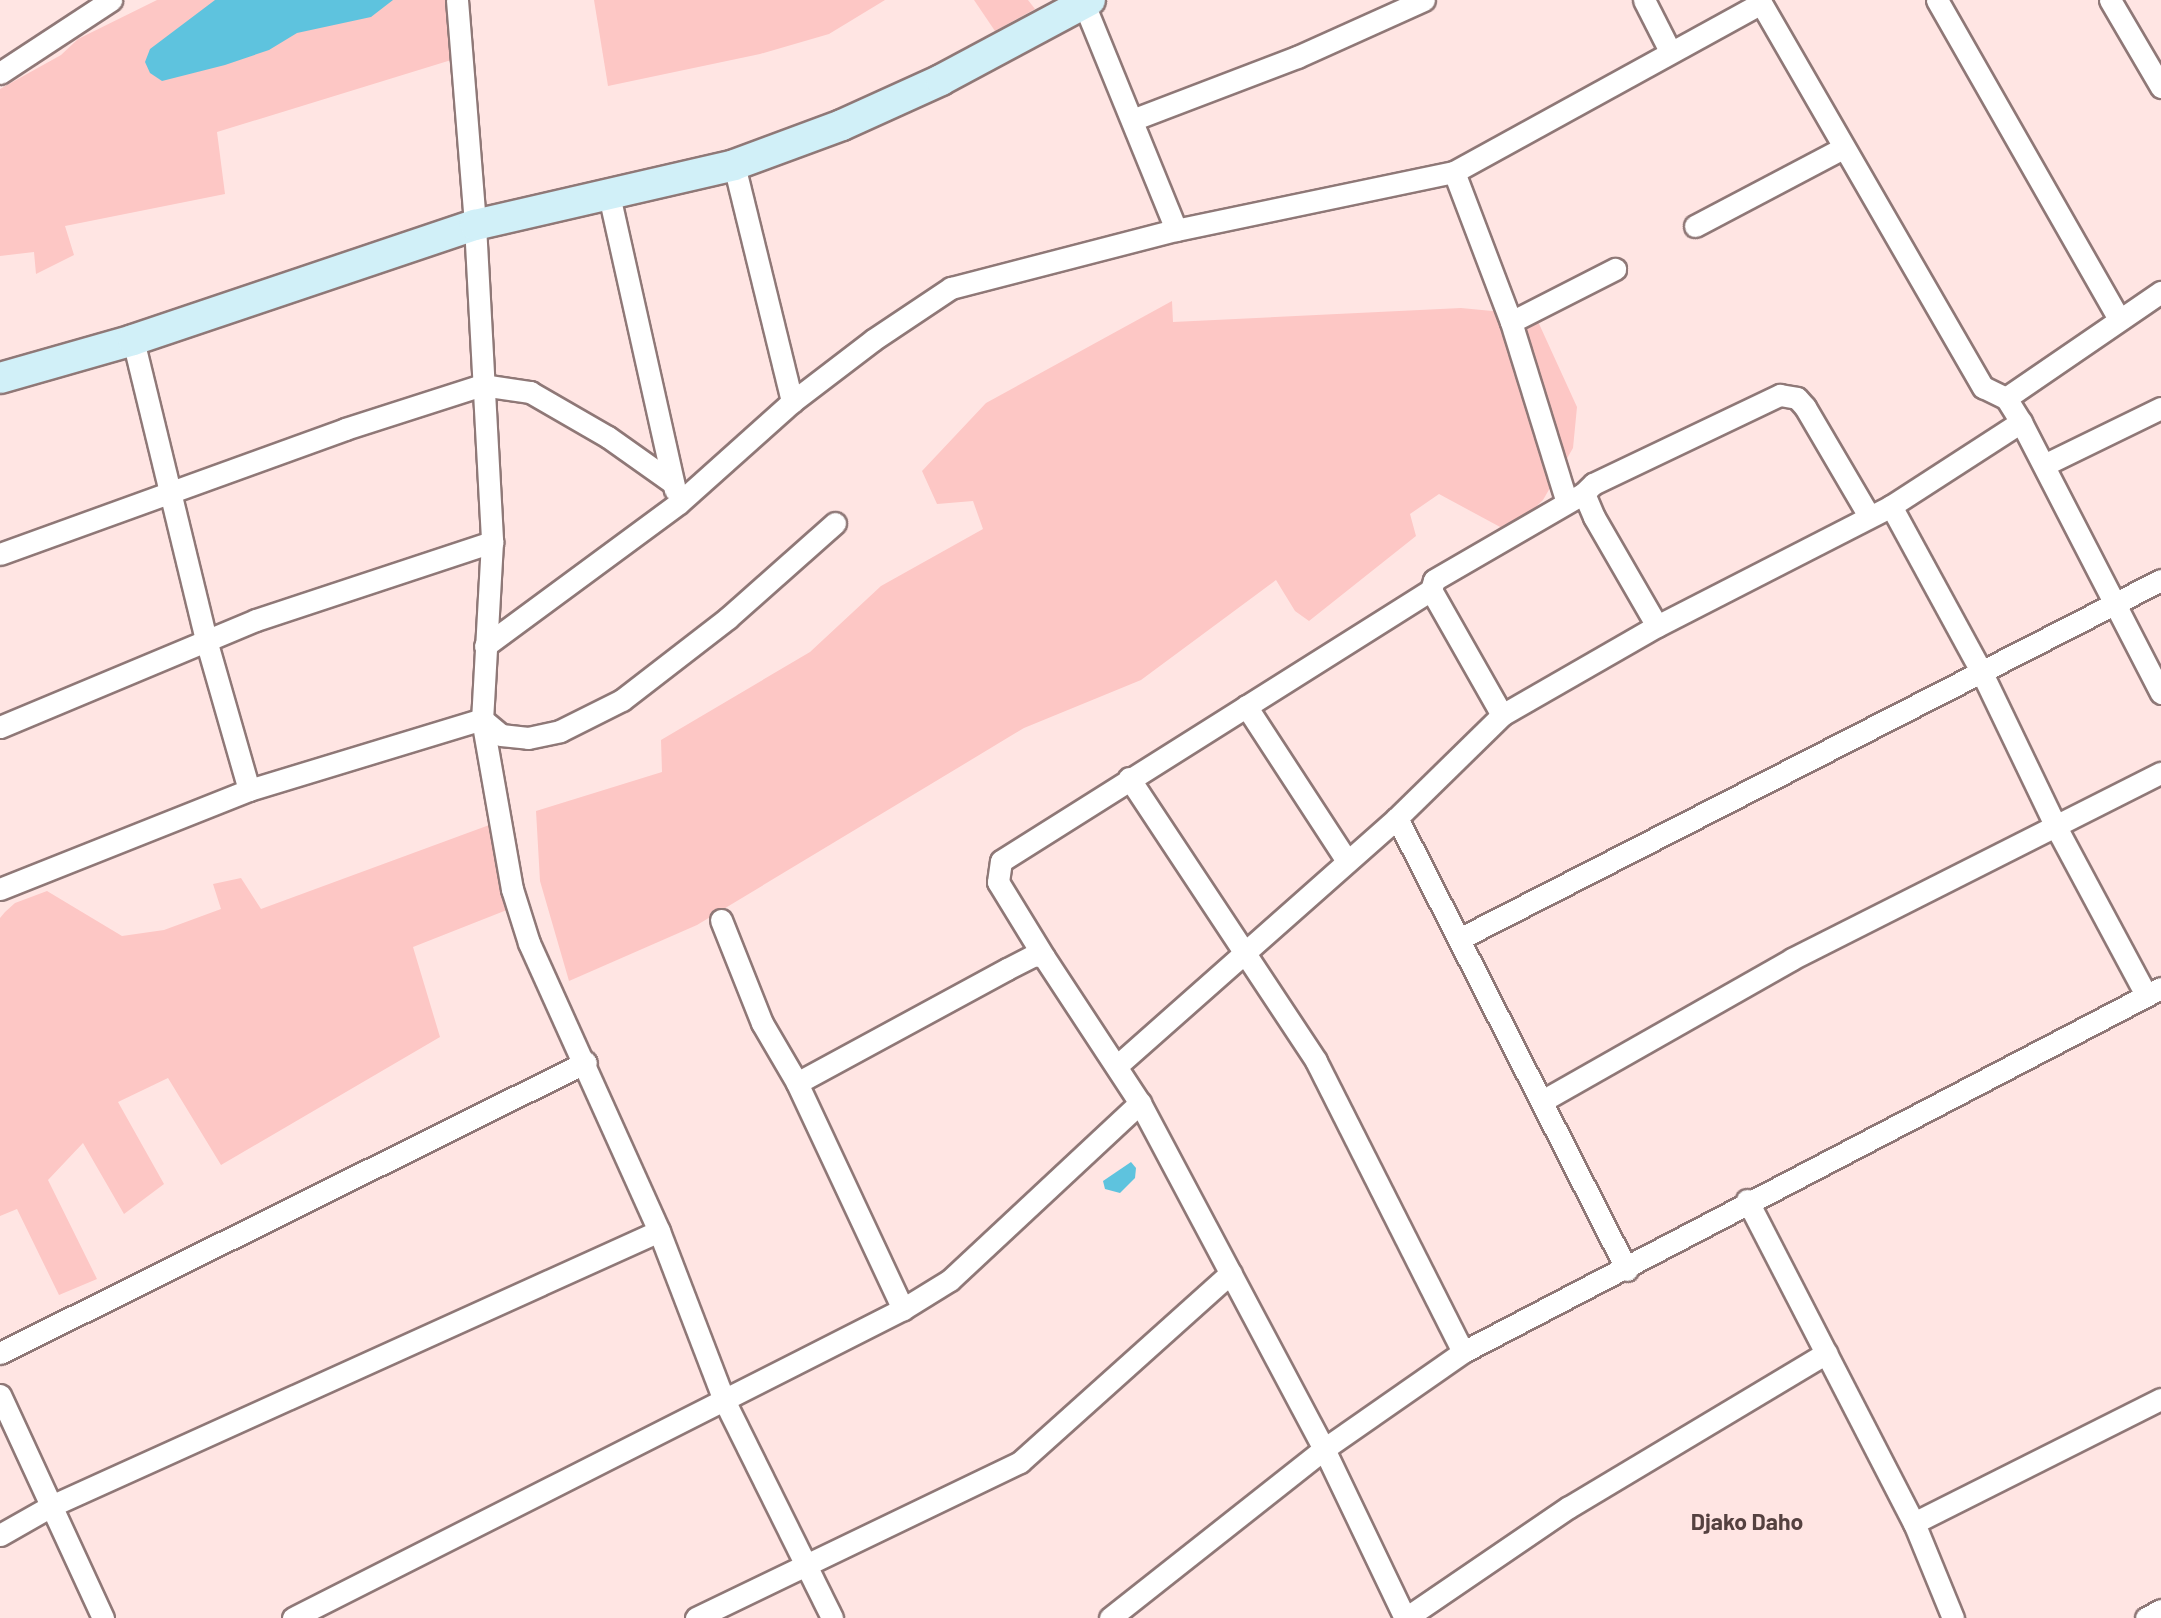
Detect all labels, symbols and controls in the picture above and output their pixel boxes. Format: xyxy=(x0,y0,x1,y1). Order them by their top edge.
district label: Djako Daho xyxy=(1691,1507,1803,1535)

